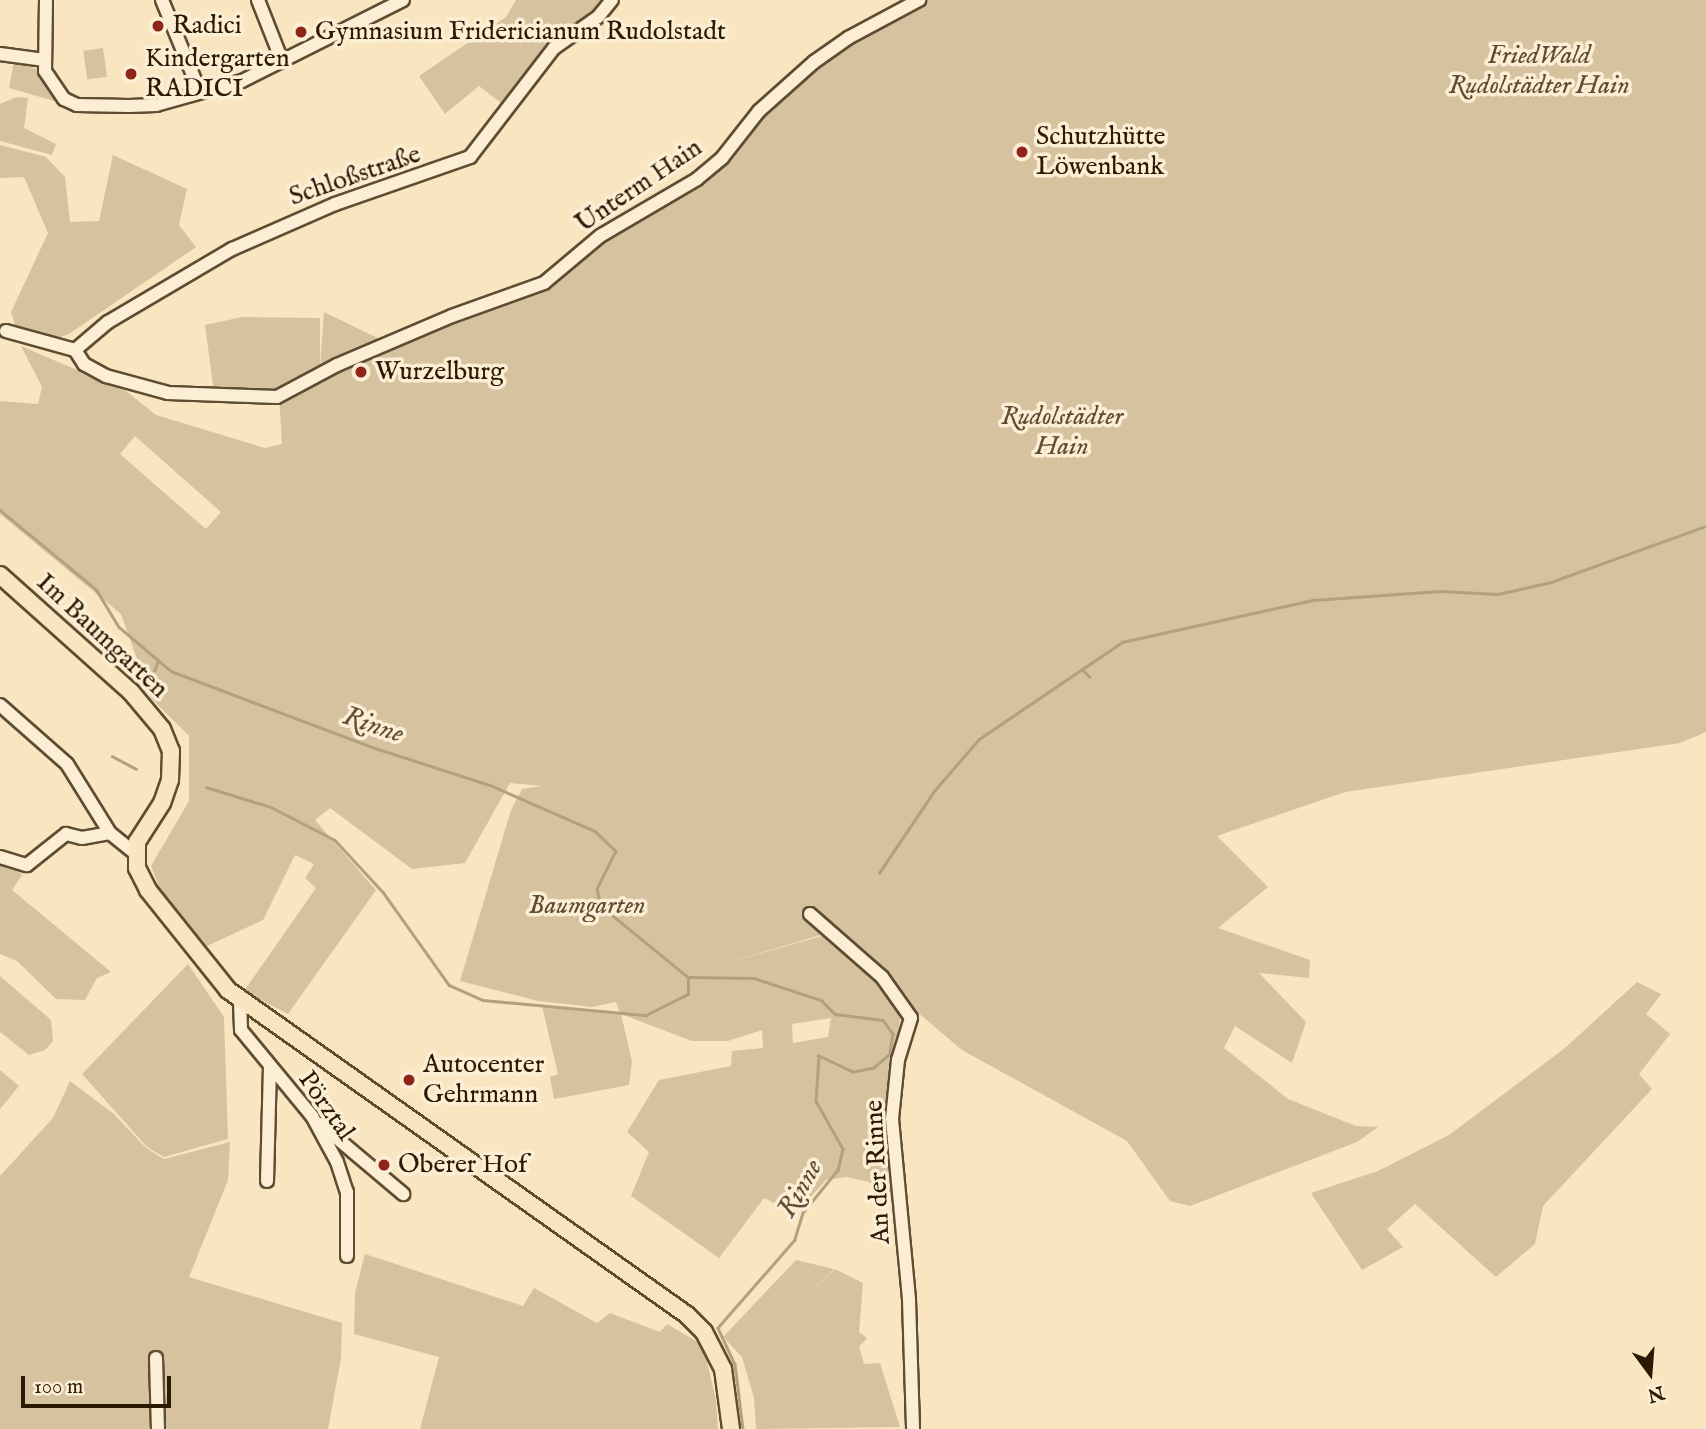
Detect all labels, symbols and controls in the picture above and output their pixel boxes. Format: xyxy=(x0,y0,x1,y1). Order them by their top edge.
place label: Radici xyxy=(172,10,242,42)
place label: Gymnasium Fridericianum Rudolstadt xyxy=(315,16,726,48)
marker: Radici xyxy=(150,18,166,34)
marker: Gymnasium Fridericianum Rudolstadt xyxy=(293,24,309,40)
park label: FriedWald Rudolstädter Hain xyxy=(1448,40,1630,102)
place label: Kindergarten RADICI xyxy=(145,43,290,104)
marker: Kindergarten RADICI xyxy=(123,66,139,82)
place label: Schutzhütte Löwenbank xyxy=(1036,121,1166,182)
street label: Unterm Hain xyxy=(570,132,708,240)
street label: Schloßstraße xyxy=(285,139,425,213)
marker: Schutzhütte Löwenbank xyxy=(1014,144,1030,160)
place label: Wurzelburg xyxy=(375,356,504,388)
marker: Wurzelburg xyxy=(353,364,369,380)
park label: Rudolstädter Hain xyxy=(1001,401,1123,462)
street label: Im Baumgarten xyxy=(30,567,174,705)
water label: Rinne xyxy=(338,700,408,752)
park label: Baumgarten xyxy=(529,890,645,922)
place label: Autocenter Gehrmann xyxy=(423,1049,544,1110)
street label: Pörztal xyxy=(291,1065,361,1147)
marker: Autocenter Gehrmann xyxy=(401,1072,417,1088)
street label: An der Rinne xyxy=(859,1099,897,1245)
place label: Oberer Hof xyxy=(398,1149,527,1181)
water label: Rinne xyxy=(771,1154,831,1224)
marker: Oberer Hof xyxy=(376,1157,392,1173)
north arrow xyxy=(1615,1338,1685,1408)
scale bar xyxy=(24,1362,175,1406)
text: 100 m xyxy=(34,1374,83,1401)
text: N xyxy=(1645,1379,1667,1407)

